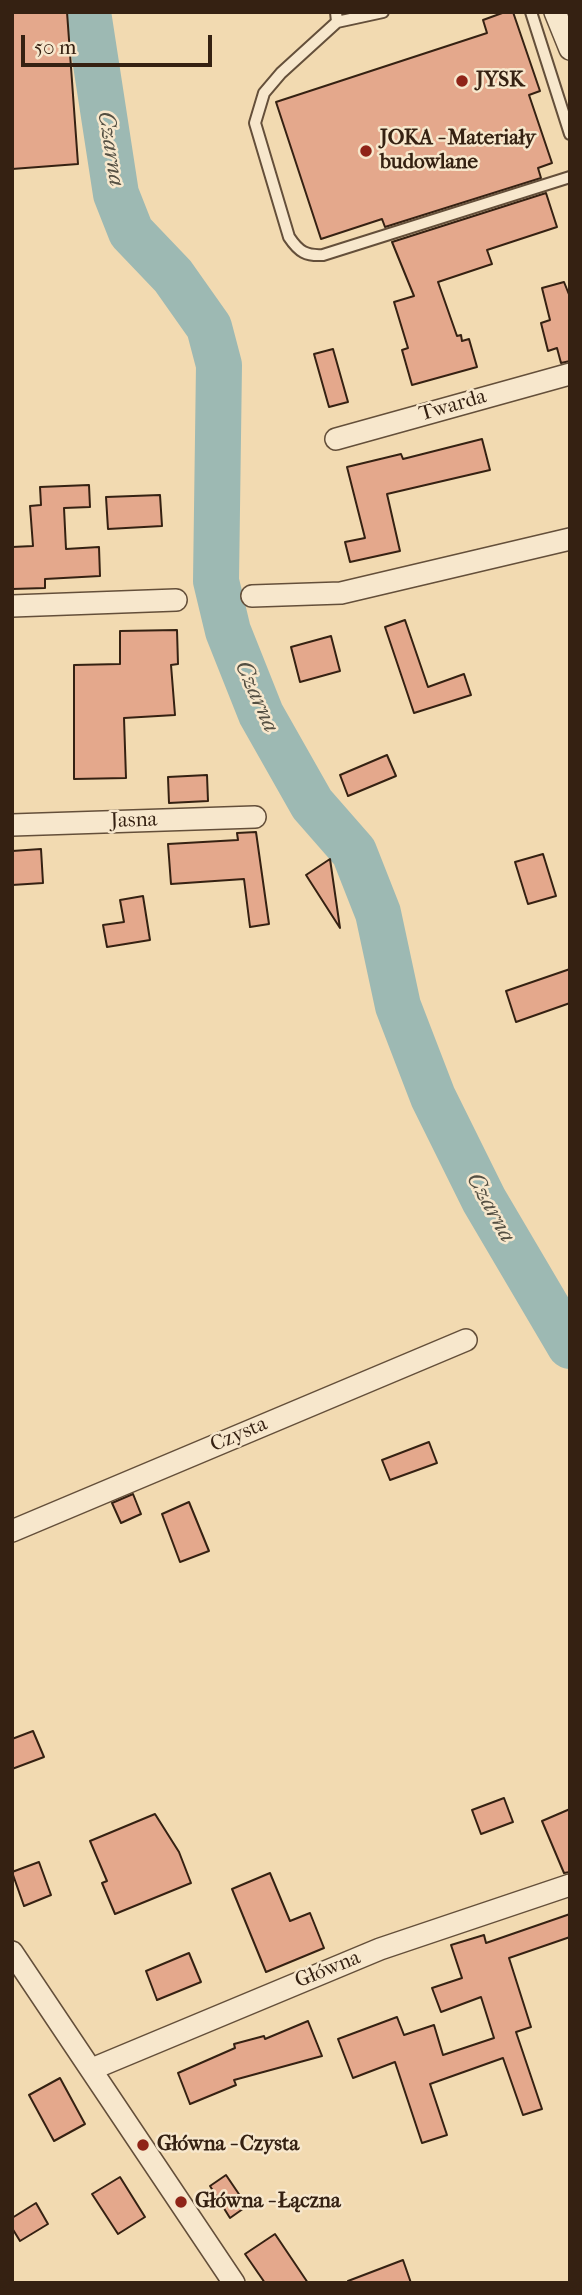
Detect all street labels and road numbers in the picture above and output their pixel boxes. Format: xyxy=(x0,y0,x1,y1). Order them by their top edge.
street label: Twarda xyxy=(417,384,489,428)
street label: Jasna xyxy=(110,808,158,834)
street label: Czysta xyxy=(207,1412,271,1458)
street label: Główna xyxy=(292,1946,364,1994)

